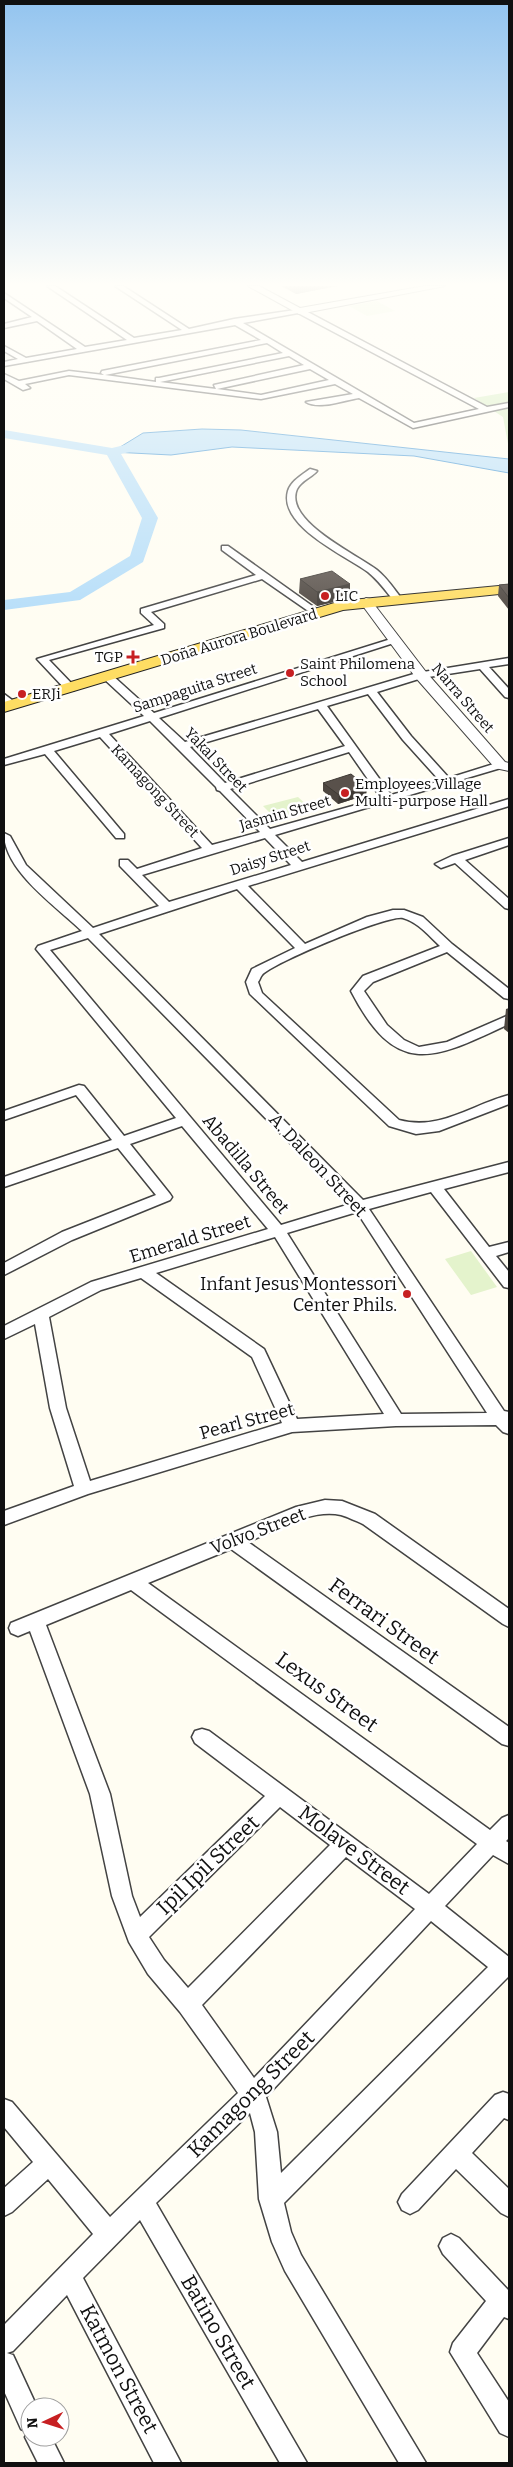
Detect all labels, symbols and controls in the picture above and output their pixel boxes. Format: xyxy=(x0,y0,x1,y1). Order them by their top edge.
place label: LIC xyxy=(335,587,358,605)
marker: LIC xyxy=(319,590,331,602)
street label: Doña Aurora Boulevard xyxy=(159,605,319,669)
place label: TGP xyxy=(95,648,123,666)
marker: TGP xyxy=(127,651,139,663)
place label: Saint Philomena School xyxy=(300,655,415,690)
street label: Sampaguita Street xyxy=(131,659,260,717)
street label: Narra Street xyxy=(428,660,498,737)
marker: Saint Philomena School xyxy=(284,667,296,679)
place label: ERJi xyxy=(32,685,61,703)
marker: ERJi xyxy=(16,688,28,700)
street label: Yakal Street xyxy=(181,724,251,796)
street label: Kamagong Street xyxy=(107,741,203,842)
place label: Employees Village Multi-purpose Hall xyxy=(355,775,488,810)
marker: Employees Village Multi-purpose Hall xyxy=(339,787,351,799)
street label: Jasmin Street xyxy=(237,791,333,835)
street label: Daisy Street xyxy=(228,836,313,879)
street label: A. Daleon Street xyxy=(264,1109,372,1222)
street label: Abadilla Street xyxy=(198,1110,294,1219)
street label: Emerald Street xyxy=(127,1210,254,1268)
place label: Infant Jesus Montessori Center Phils. xyxy=(200,1273,397,1316)
marker: Infant Jesus Montessori Center Phils. xyxy=(401,1288,413,1300)
street label: Pearl Street xyxy=(197,1398,297,1444)
street label: Volvo Street xyxy=(207,1503,309,1559)
street label: Ferrari Street xyxy=(324,1572,445,1670)
street label: Lexus Street xyxy=(271,1646,384,1738)
street label: Molave Street xyxy=(293,1800,415,1901)
street label: Ipil Ipil Street xyxy=(151,1809,265,1920)
street label: Kamagong Street xyxy=(182,2025,320,2163)
street label: Batino Street xyxy=(175,2270,261,2394)
street label: Katmon Street xyxy=(74,2300,164,2438)
north arrow xyxy=(20,2397,70,2447)
text: N xyxy=(24,2417,41,2429)

